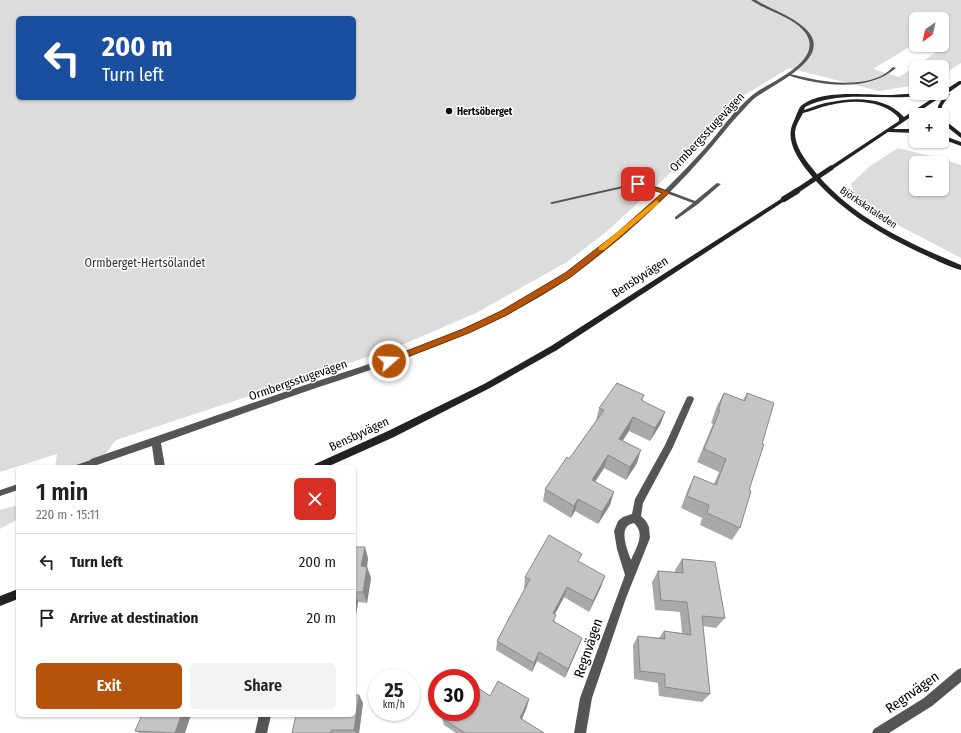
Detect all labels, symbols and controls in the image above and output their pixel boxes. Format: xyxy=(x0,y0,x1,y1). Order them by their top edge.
north arrow xyxy=(909,12,949,52)
map controls xyxy=(909,12,949,196)
text: 200 m xyxy=(102,30,173,63)
icon: left xyxy=(36,32,88,84)
button: layers xyxy=(909,60,949,100)
text: Turn left xyxy=(102,64,164,86)
street label: Ormbergsstugevägen xyxy=(667,90,747,174)
marker: Hertsöberget xyxy=(444,106,454,116)
place label: Hertsöberget xyxy=(457,106,513,118)
button: + xyxy=(909,108,949,148)
button: − xyxy=(909,156,949,196)
pin xyxy=(621,167,655,201)
icon: arrive xyxy=(627,173,649,195)
street label: Björkskataleden xyxy=(838,184,899,231)
street label: Bensbyvägen xyxy=(609,254,671,300)
park label: Ormberget-Hertsölandet xyxy=(85,256,206,270)
position arrow xyxy=(368,340,410,382)
street label: Ormbergsstugevägen xyxy=(247,357,349,403)
street label: Bensbyvägen xyxy=(327,414,391,454)
text: 1 min xyxy=(36,478,88,506)
button: close xyxy=(294,478,336,520)
text: 220 m · 15:11 xyxy=(36,507,99,522)
icon: left xyxy=(36,551,58,573)
text: Turn left xyxy=(70,553,123,571)
text: 200 m xyxy=(299,553,336,571)
icon: arrive xyxy=(36,607,58,629)
text: Arrive at destination xyxy=(70,609,198,627)
text: 20 m xyxy=(307,609,336,627)
street label: Regnvägen xyxy=(570,616,607,680)
button: Exit xyxy=(36,663,182,709)
button: Share xyxy=(190,663,336,709)
street label: Regnvägen xyxy=(882,668,942,717)
speed limit sign: 30 xyxy=(428,669,480,721)
text: 25 xyxy=(384,678,404,702)
text: km/h xyxy=(383,699,405,711)

